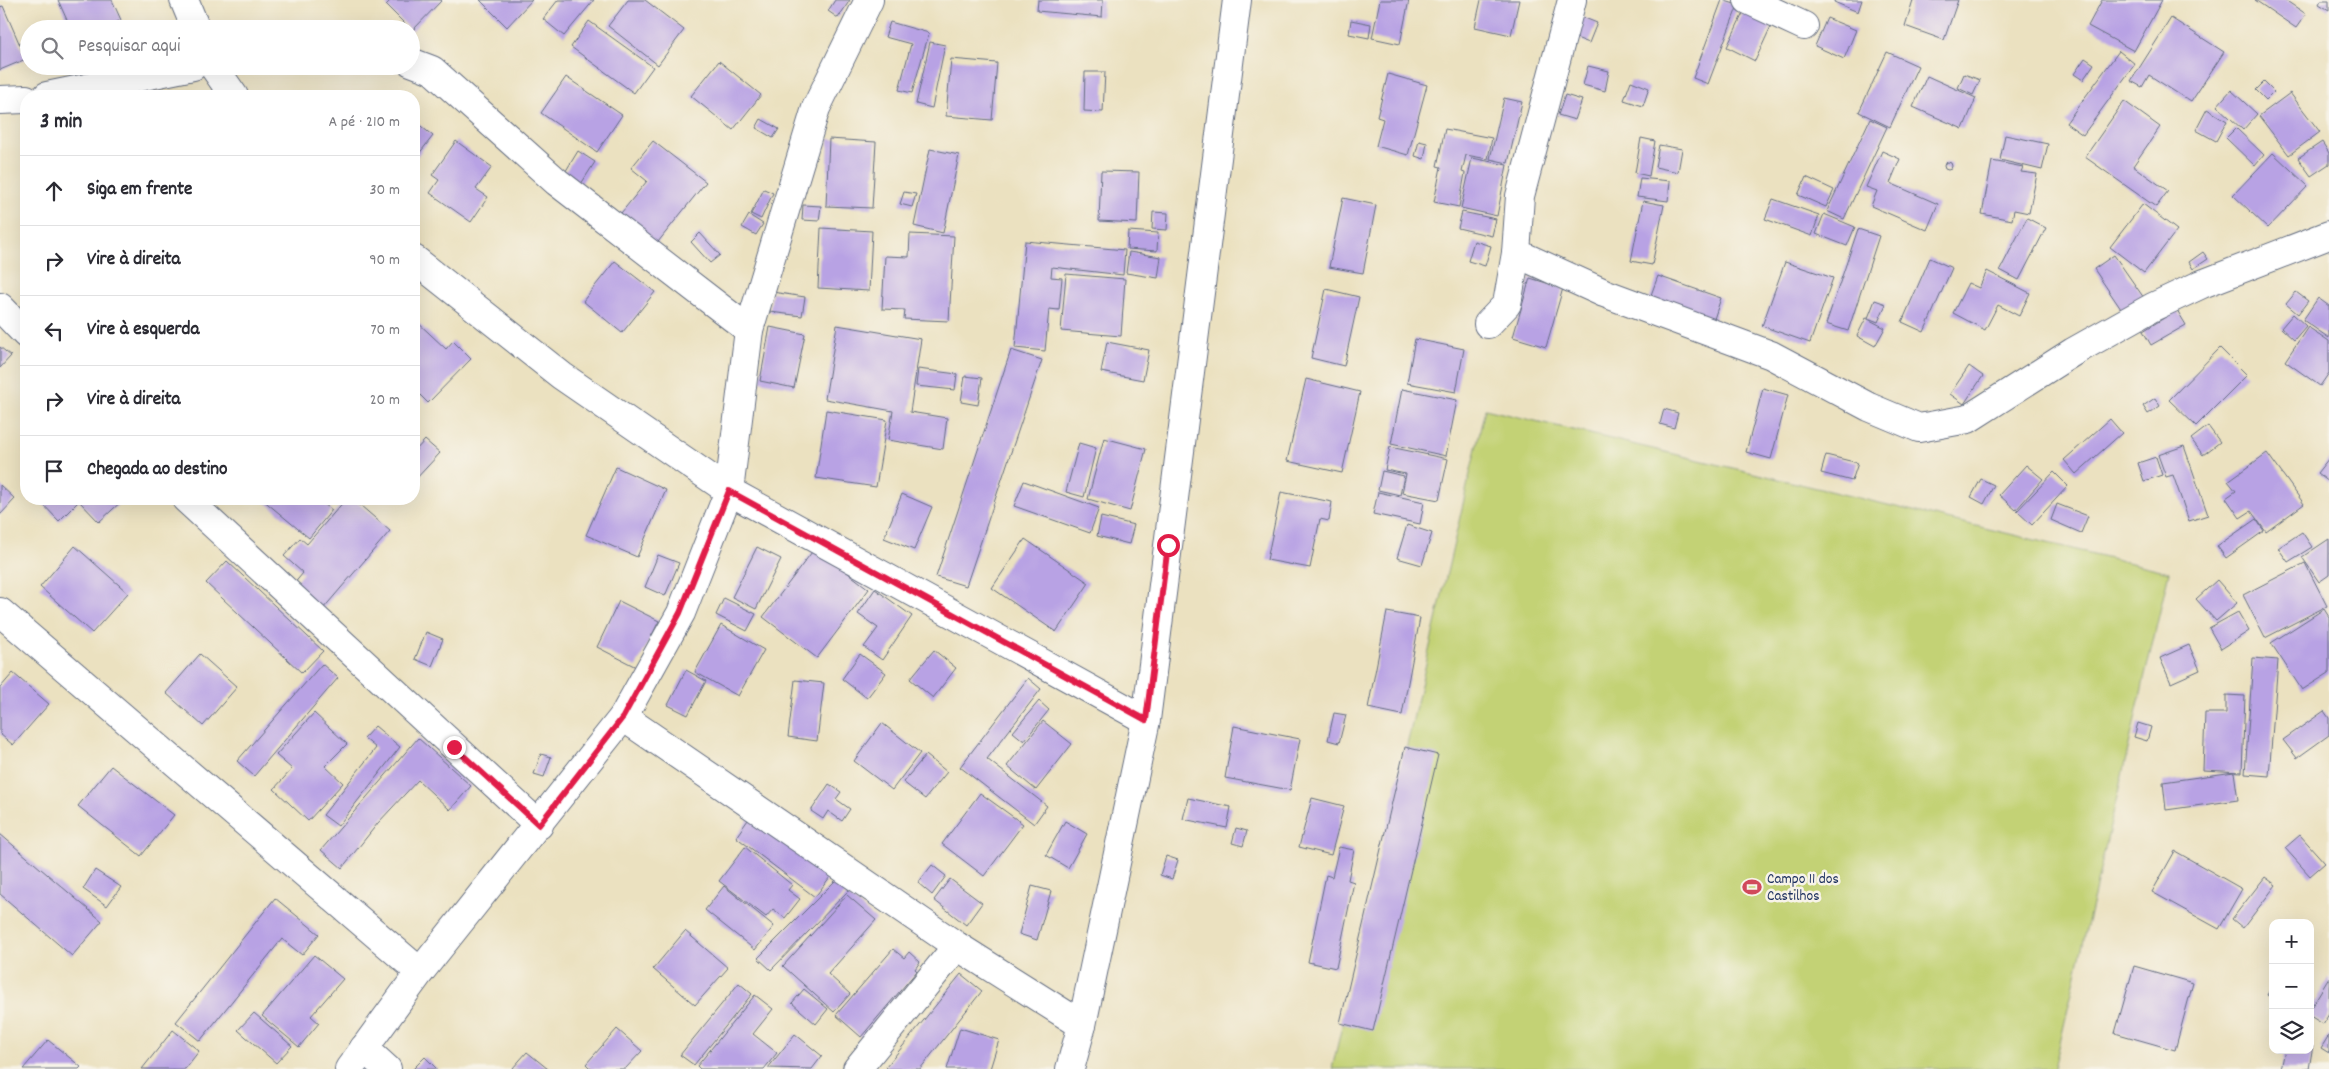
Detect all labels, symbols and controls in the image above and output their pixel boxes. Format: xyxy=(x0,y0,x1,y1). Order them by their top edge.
search box xyxy=(20,20,420,75)
icon: search xyxy=(38,34,66,62)
text: Pesquisar aqui xyxy=(78,34,180,61)
text: 3 min xyxy=(40,108,82,138)
text: A pé · 210 m xyxy=(328,111,400,134)
icon: ahead xyxy=(40,177,68,205)
text: Siga em frente xyxy=(87,177,192,204)
text: 30 m xyxy=(370,179,400,202)
icon: right xyxy=(40,247,68,275)
text: Vire à direita xyxy=(87,247,180,274)
text: 90 m xyxy=(369,249,400,272)
icon: left xyxy=(40,317,68,345)
text: Vire à esquerda xyxy=(87,317,199,344)
text: 70 m xyxy=(370,319,400,342)
icon: right xyxy=(40,387,68,415)
text: Vire à direita xyxy=(87,387,180,414)
text: 20 m xyxy=(370,389,400,412)
icon: arrive xyxy=(40,457,68,485)
text: Chegada ao destino xyxy=(87,457,228,484)
route start xyxy=(1157,534,1180,557)
route end xyxy=(443,736,466,759)
place label: Campo 11 dos Castilhos xyxy=(1767,869,1839,908)
sports icon: Campo 11 dos Castilhos xyxy=(1741,876,1763,898)
map controls xyxy=(2269,919,2314,1054)
button: + xyxy=(2269,919,2314,964)
button: − xyxy=(2269,964,2314,1009)
button: layers xyxy=(2269,1009,2314,1054)

